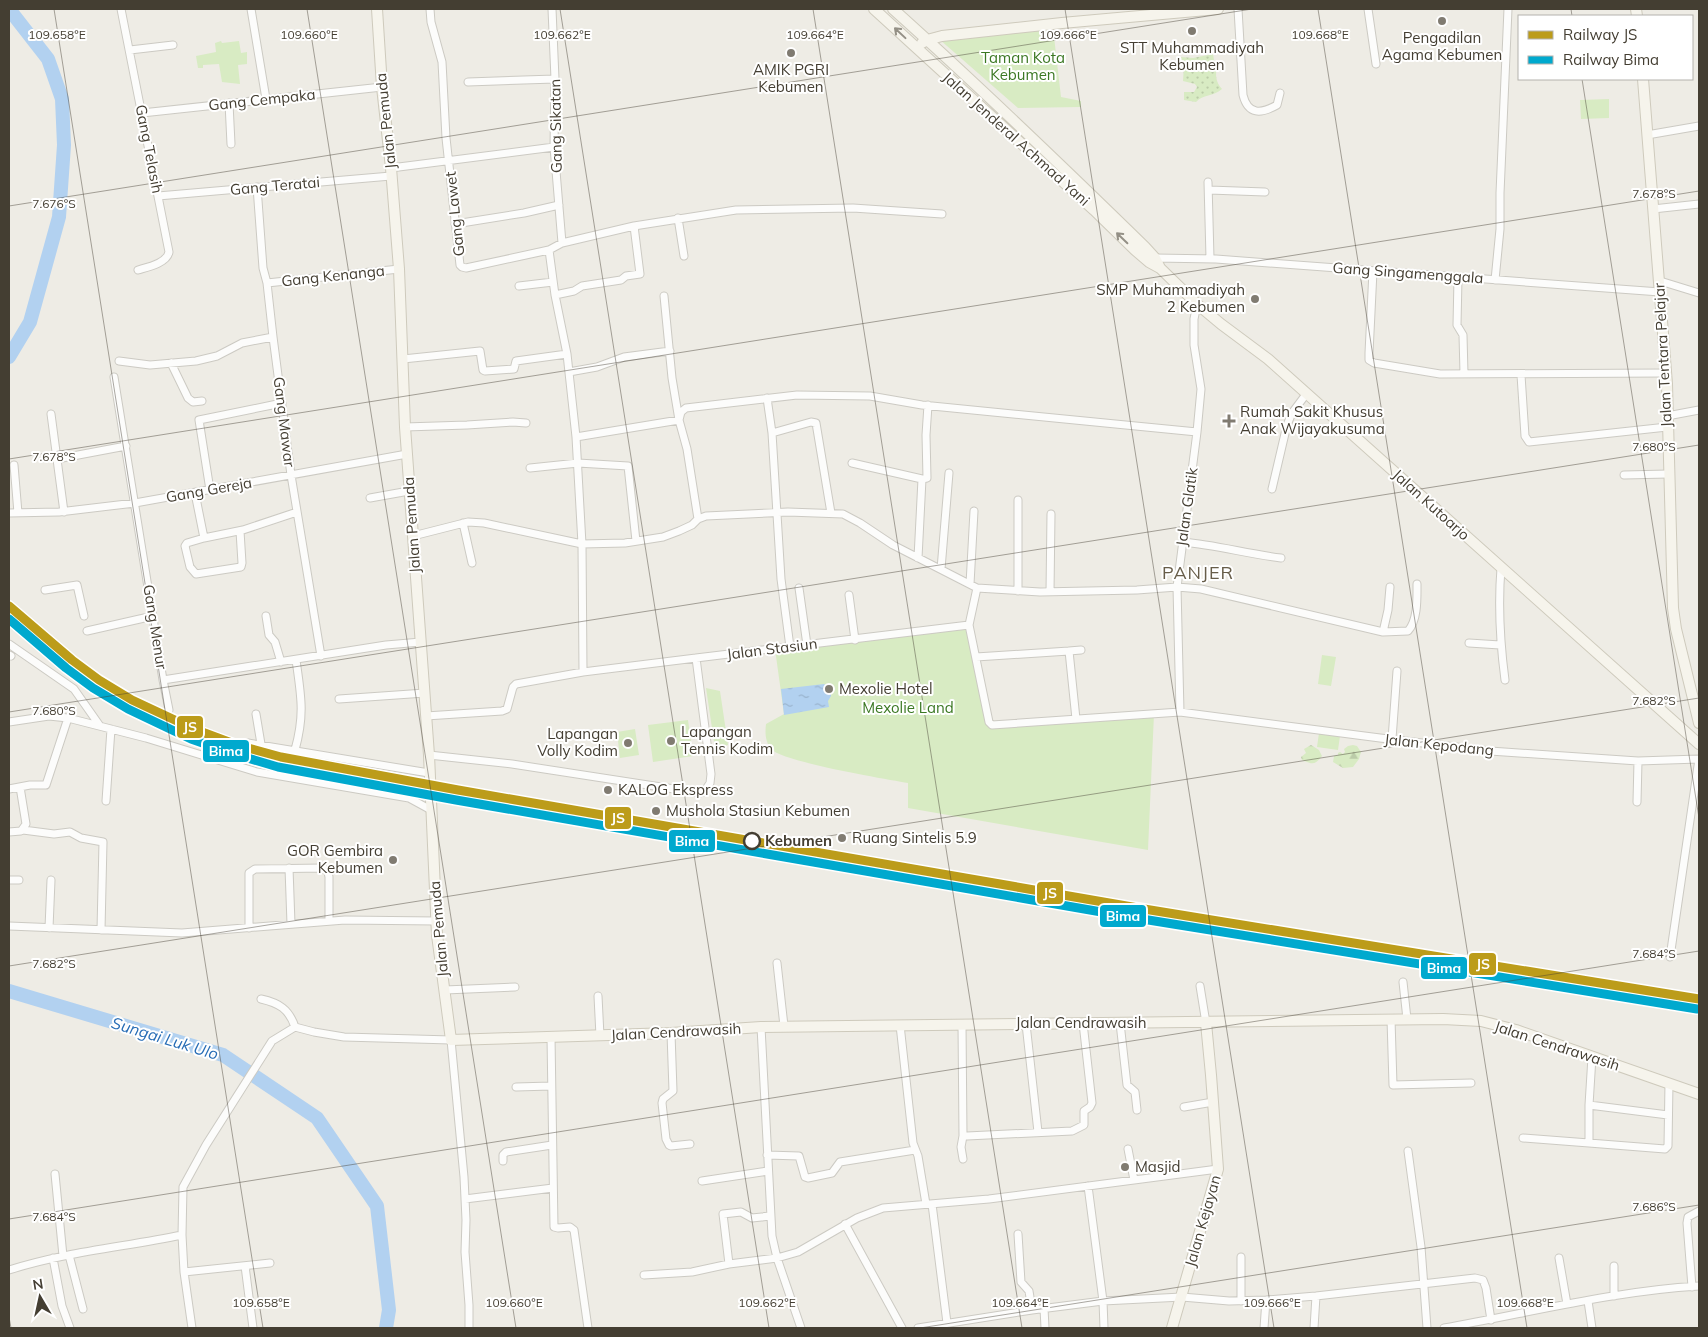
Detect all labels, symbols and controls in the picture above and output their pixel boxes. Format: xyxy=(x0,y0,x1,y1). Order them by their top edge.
marker: Pengadilan Agama Kebumen xyxy=(1436,15,1448,27)
legend xyxy=(1518,15,1693,80)
marker: STT Muhammadiyah Kebumen xyxy=(1186,25,1198,37)
text: Railway JS xyxy=(1563,25,1637,44)
text: 109.658°E xyxy=(28,27,86,42)
text: 109.660°E xyxy=(280,27,338,42)
text: 109.662°E xyxy=(533,27,591,42)
text: 109.664°E xyxy=(786,27,844,42)
one-way arrow xyxy=(893,27,906,39)
text: 109.666°E xyxy=(1039,27,1097,42)
text: 109.668°E xyxy=(1291,27,1349,42)
place label: Pengadilan Agama Kebumen xyxy=(1382,28,1502,64)
place label: STT Muhammadiyah Kebumen xyxy=(1120,38,1264,74)
marker: AMIK PGRI Kebumen xyxy=(785,47,797,59)
park label: Taman Kota Kebumen xyxy=(981,48,1065,84)
text: Railway Bima xyxy=(1563,50,1659,69)
place label: AMIK PGRI Kebumen xyxy=(753,60,829,96)
street label: Jalan Jenderal Achmad Yani xyxy=(939,67,1094,210)
street label: Jalan Pemuda xyxy=(371,72,400,170)
street label: Gang Sikatan xyxy=(545,79,566,173)
street label: Gang Cempaka xyxy=(208,84,316,115)
street label: Gang Telasih xyxy=(132,103,167,195)
street label: Gang Lawet xyxy=(441,171,468,257)
street label: Gang Teratai xyxy=(229,172,321,199)
text: 7.678°S xyxy=(1632,186,1676,201)
text: 7.676°S xyxy=(32,196,76,211)
one-way arrow xyxy=(1117,232,1129,244)
street label: Gang Singamenggala xyxy=(1332,258,1484,287)
street label: Gang Kenanga xyxy=(280,261,386,290)
place label: SMP Muhammadiyah 2 Kebumen xyxy=(1096,280,1245,316)
street label: Jalan Tentara Pelajar xyxy=(1649,282,1676,428)
marker: SMP Muhammadiyah 2 Kebumen xyxy=(1249,293,1261,305)
street label: Gang Mawar xyxy=(270,376,300,469)
place label: Rumah Sakit Khusus Anak Wijayakusuma xyxy=(1240,402,1385,438)
marker: Rumah Sakit Khusus Anak Wijayakusuma xyxy=(1222,414,1236,428)
text: 7.680°S xyxy=(1632,439,1676,454)
text: 7.678°S xyxy=(32,449,76,464)
street label: Jalan Kutoarjo xyxy=(1389,465,1474,544)
street label: Jalan Glatik xyxy=(1172,466,1201,548)
street label: Gang Gereja xyxy=(164,473,253,506)
street label: Jalan Pemuda xyxy=(399,476,424,574)
district label: PANJER xyxy=(1162,561,1234,584)
street label: Gang Menur xyxy=(139,583,172,671)
street label: Jalan Stasiun xyxy=(726,634,818,663)
place label: Mexolie Hotel xyxy=(839,679,933,698)
marker: Mexolie Hotel xyxy=(823,683,835,695)
text: 7.682°S xyxy=(1632,693,1676,708)
park label: Mexolie Land xyxy=(862,698,954,717)
text: 7.680°S xyxy=(32,703,76,718)
line badge: JS xyxy=(176,715,204,739)
text: JS xyxy=(183,718,197,736)
place label: Lapangan Tennis Kodim xyxy=(681,722,773,758)
place label: Lapangan Volly Kodim xyxy=(537,724,618,760)
street label: Jalan Kepodang xyxy=(1383,729,1495,760)
marker: Lapangan Tennis Kodim xyxy=(665,735,677,747)
marker: Lapangan Volly Kodim xyxy=(622,737,634,749)
line badge: Bima xyxy=(202,739,250,763)
text: Bima xyxy=(209,742,243,760)
place label: KALOG Ekspress xyxy=(618,780,733,799)
marker: KALOG Ekspress xyxy=(602,784,614,796)
place label: Mushola Stasiun Kebumen xyxy=(666,801,850,820)
marker: Mushola Stasiun Kebumen xyxy=(650,805,662,817)
line badge: JS xyxy=(604,806,632,830)
text: JS xyxy=(611,809,625,827)
place label: Ruang Sintelis 5.9 xyxy=(852,828,977,847)
line badge: Bima xyxy=(668,829,716,853)
place label: Kebumen xyxy=(765,831,832,850)
text: Bima xyxy=(675,832,709,850)
marker: Kebumen xyxy=(743,832,761,850)
marker: Ruang Sintelis 5.9 xyxy=(836,832,848,844)
place label: GOR Gembira Kebumen xyxy=(287,841,383,877)
marker: GOR Gembira Kebumen xyxy=(387,854,399,866)
street label: Jalan Pemuda xyxy=(425,880,452,978)
line badge: JS xyxy=(1036,881,1064,905)
text: JS xyxy=(1043,884,1057,902)
line badge: Bima xyxy=(1099,904,1147,928)
text: Bima xyxy=(1106,907,1140,925)
text: 7.684°S xyxy=(1632,946,1676,961)
line badge: JS xyxy=(1468,952,1497,976)
text: JS xyxy=(1476,955,1490,973)
text: 7.682°S xyxy=(32,956,76,971)
line badge: Bima xyxy=(1420,956,1468,980)
text: Bima xyxy=(1427,959,1461,977)
water label: Sungai Luk Ulo xyxy=(109,1012,221,1064)
street label: Jalan Cendrawasih xyxy=(1016,1013,1146,1032)
street label: Jalan Cendrawasih xyxy=(1492,1016,1622,1075)
street label: Jalan Cendrawasih xyxy=(610,1019,742,1044)
place label: Masjid xyxy=(1135,1157,1180,1176)
marker: Masjid xyxy=(1119,1161,1131,1173)
street label: Jalan Kejayan xyxy=(1180,1173,1225,1269)
text: 7.686°S xyxy=(1632,1199,1676,1214)
text: 7.684°S xyxy=(32,1209,76,1224)
north arrow xyxy=(15,1272,65,1322)
text: N xyxy=(31,1274,45,1294)
text: 109.658°E xyxy=(232,1295,290,1310)
text: 109.660°E xyxy=(485,1295,543,1310)
text: 109.662°E xyxy=(738,1295,796,1310)
text: 109.664°E xyxy=(991,1295,1049,1310)
text: 109.666°E xyxy=(1243,1295,1301,1310)
text: 109.668°E xyxy=(1496,1295,1554,1310)

